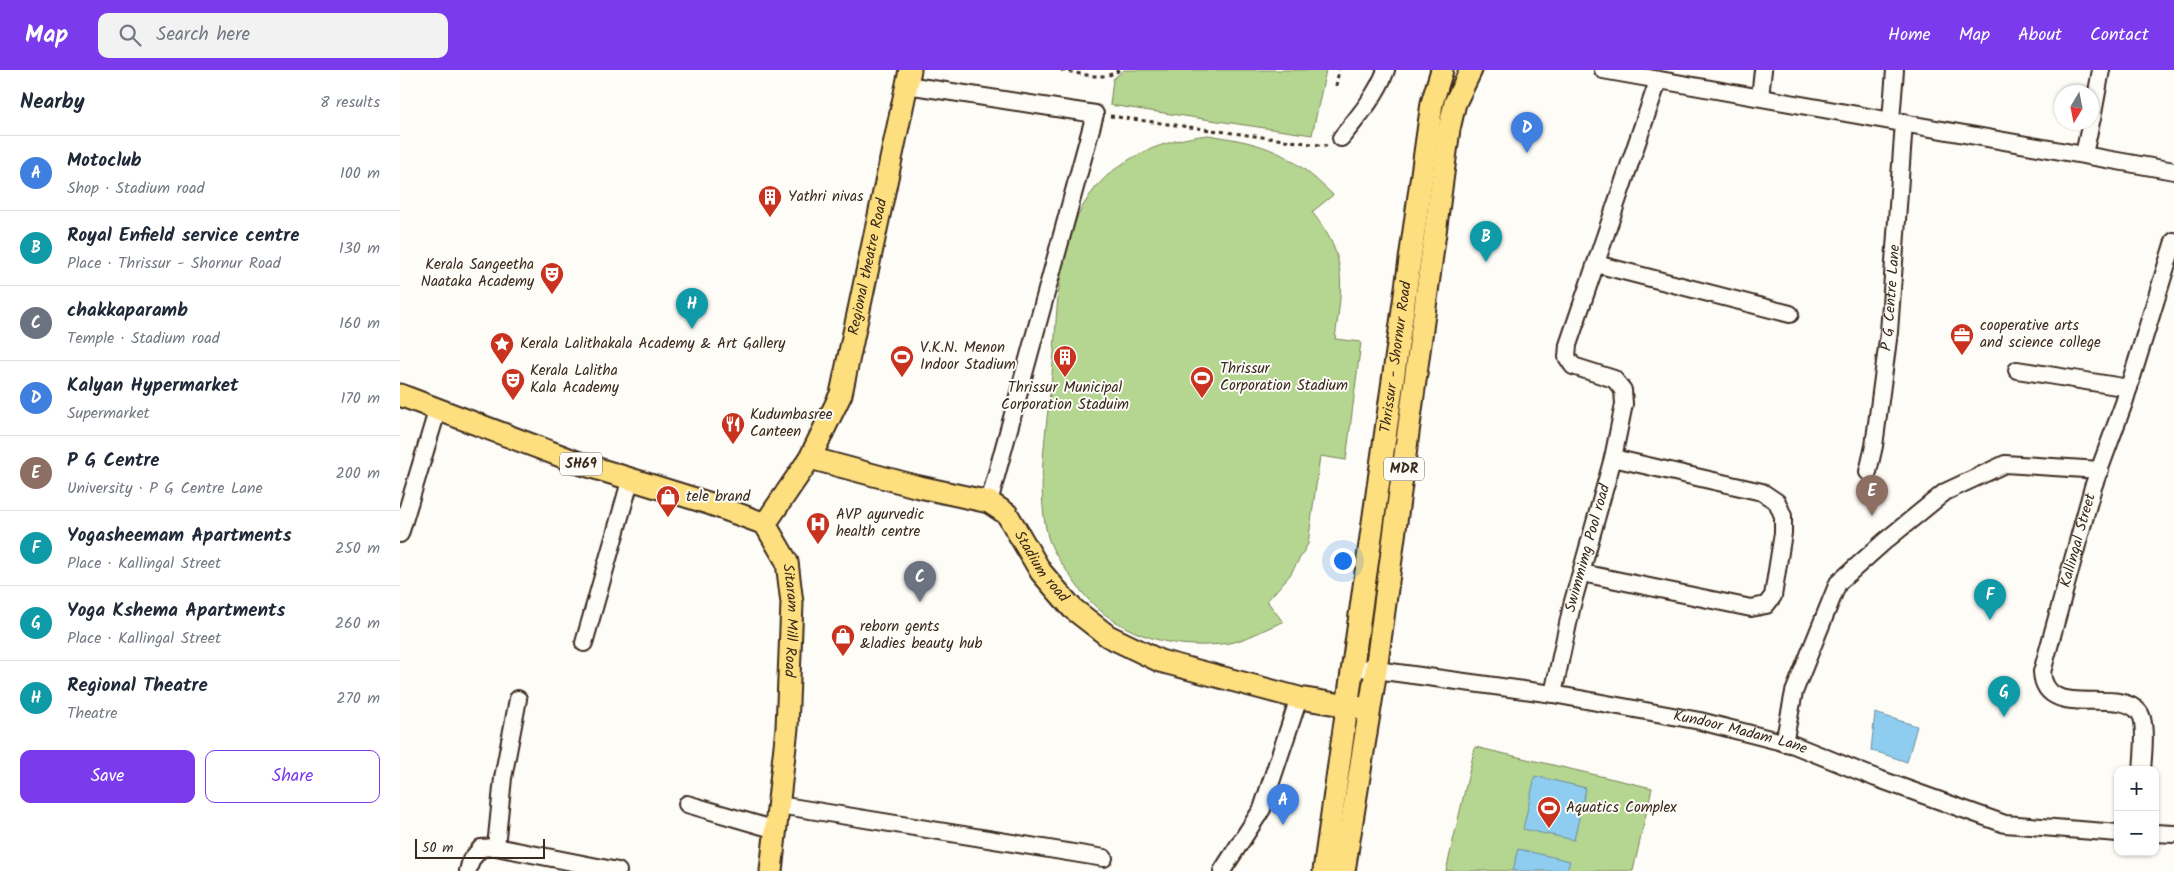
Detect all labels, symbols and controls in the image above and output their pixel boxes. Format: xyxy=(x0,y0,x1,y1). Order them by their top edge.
search box xyxy=(98,13,448,58)
text: Map xyxy=(25,16,68,55)
text: Search here xyxy=(156,20,250,50)
icon: search xyxy=(116,21,144,49)
text: Home xyxy=(1888,21,1931,50)
text: Map xyxy=(1959,21,1990,50)
text: About xyxy=(2018,21,2062,50)
text: Contact xyxy=(2090,21,2149,50)
north arrow xyxy=(2054,85,2099,130)
text: Nearby xyxy=(20,86,85,119)
text: 8 results xyxy=(320,90,380,115)
pin: D xyxy=(1511,112,1543,153)
text: Motoclub xyxy=(67,146,142,176)
text: A xyxy=(31,161,41,186)
text: 100 m xyxy=(340,161,380,186)
text: Shop · Stadium road xyxy=(67,176,204,201)
building icon: Yathri nivas xyxy=(757,184,783,218)
place label: Yathri nivas xyxy=(788,185,864,209)
street label: Regional theatre Road xyxy=(842,196,894,337)
text: Royal Enfield service centre xyxy=(67,221,299,251)
pin: B xyxy=(1470,221,1502,262)
text: B xyxy=(31,236,41,261)
text: 130 m xyxy=(339,236,380,261)
street label: P G Centre Lane xyxy=(1875,243,1907,352)
text: Place · Thrissur - Shornur Road xyxy=(67,251,281,276)
place label: Kerala Sangeetha Naataka Academy xyxy=(421,253,535,294)
theatre icon: Kerala Sangeetha Naataka Academy xyxy=(539,261,565,295)
street label: Thrissur - Shornur Road xyxy=(1374,279,1419,434)
pin: H xyxy=(676,288,708,329)
text: chakkaparamb xyxy=(67,296,188,326)
text: C xyxy=(31,311,41,336)
text: 160 m xyxy=(339,311,380,336)
place label: cooperative arts and science college xyxy=(1980,314,2101,355)
office icon: cooperative arts and science college xyxy=(1949,322,1975,356)
text: Temple · Stadium road xyxy=(67,326,220,351)
place icon: Kerala Lalithakala Academy & Art Gallery xyxy=(489,331,515,365)
place label: Kerala Lalithakala Academy & Art Gallery xyxy=(520,332,786,356)
place label: V.K.N. Menon Indoor Stadium xyxy=(920,336,1016,377)
sports icon: V.K.N. Menon Indoor Stadium xyxy=(889,344,915,378)
building icon: Thrissur Municipal Corporation Staduim xyxy=(1052,344,1078,378)
place label: Thrissur Corporation Stadium xyxy=(1220,357,1348,398)
place label: Kerala Lalitha Kala Academy xyxy=(530,359,620,400)
sports icon: Thrissur Corporation Stadium xyxy=(1189,365,1215,399)
theatre icon: Kerala Lalitha Kala Academy xyxy=(500,367,526,401)
text: Kalyan Hypermarket xyxy=(67,371,239,401)
place label: Thrissur Municipal Corporation Staduim xyxy=(1001,376,1129,417)
text: D xyxy=(31,386,41,411)
text: 170 m xyxy=(340,386,380,411)
text: Supermarket xyxy=(67,401,150,426)
place label: Kudumbasree Canteen xyxy=(750,403,833,444)
restaurant icon: Kudumbasree Canteen xyxy=(720,411,746,445)
text: P G Centre xyxy=(67,446,160,476)
road number: SH69 xyxy=(560,452,602,476)
road number: MDR xyxy=(1384,458,1424,480)
text: E xyxy=(32,461,40,486)
text: 200 m xyxy=(336,461,380,486)
pin: E xyxy=(1856,475,1888,516)
text: University · P G Centre Lane xyxy=(67,476,263,501)
street label: Swimmimg Pool road xyxy=(1559,481,1617,614)
shop icon: tele brand xyxy=(655,484,681,518)
place label: tele brand xyxy=(686,485,751,509)
street label: Kallingal Street xyxy=(2054,490,2103,590)
place label: AVP ayurvedic health centre xyxy=(836,503,925,544)
hospital icon: AVP ayurvedic health centre xyxy=(805,511,831,545)
text: Yogasheemam Apartments xyxy=(67,521,292,551)
street label: Stadium road xyxy=(1007,526,1075,609)
text: F xyxy=(32,536,40,561)
text: 250 m xyxy=(335,536,380,561)
your location xyxy=(1330,548,1356,574)
text: Place · Kallingal Street xyxy=(67,551,221,576)
pin: C xyxy=(904,561,936,602)
street label: Sitaram Mill Road xyxy=(775,563,804,678)
pin: F xyxy=(1974,579,2006,620)
text: Yoga Kshema Apartments xyxy=(67,596,285,626)
text: G xyxy=(31,611,41,636)
text: 260 m xyxy=(335,611,380,636)
place label: reborn gents &ladies beauty hub xyxy=(860,615,982,656)
shop icon: reborn gents &ladies beauty hub xyxy=(830,623,856,657)
text: Place · Kallingal Street xyxy=(67,626,221,651)
text: Regional Theatre xyxy=(67,671,208,701)
pin: G xyxy=(1988,676,2020,717)
text: H xyxy=(31,686,41,711)
text: 270 m xyxy=(336,686,380,711)
text: Theatre xyxy=(67,701,118,726)
street label: Kundoor Madam Lane xyxy=(1671,704,1811,761)
button: Save xyxy=(20,750,195,803)
button: Share xyxy=(205,750,380,803)
map controls xyxy=(2114,766,2159,856)
button: + xyxy=(2114,766,2159,811)
pin: A xyxy=(1267,784,1299,825)
sports icon: Aquatics Complex xyxy=(1536,795,1562,829)
place label: Aquatics Complex xyxy=(1566,796,1677,820)
button: − xyxy=(2114,811,2159,856)
scale bar xyxy=(415,836,545,859)
text: 50 m xyxy=(422,837,453,859)

